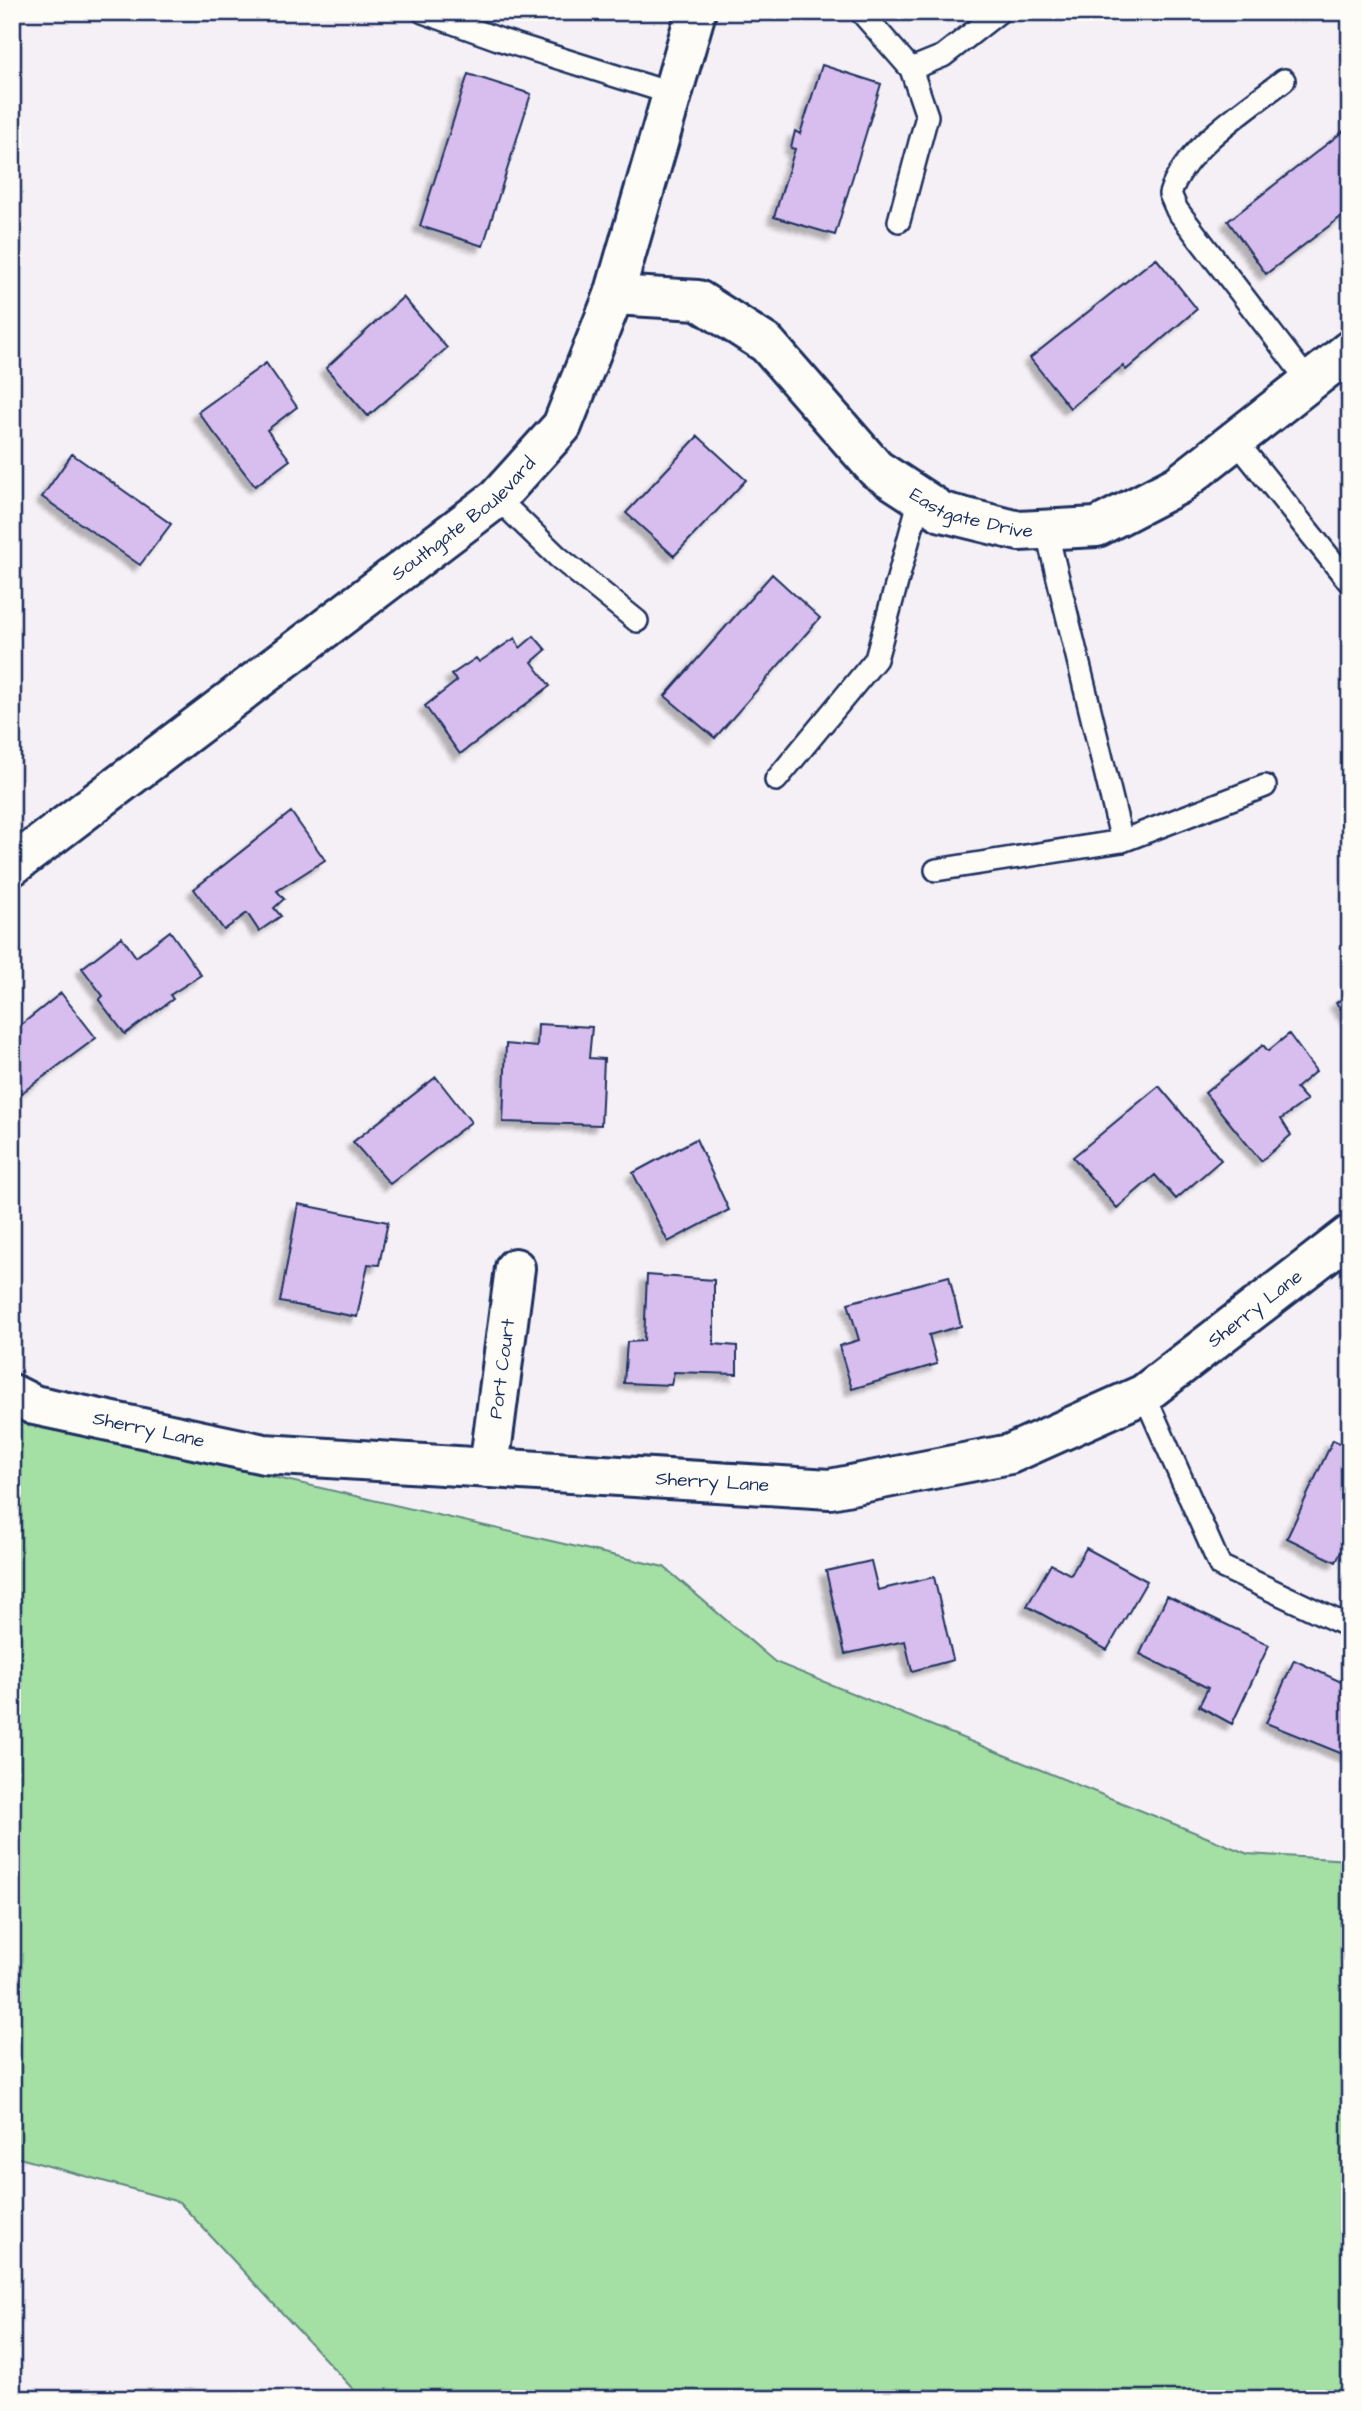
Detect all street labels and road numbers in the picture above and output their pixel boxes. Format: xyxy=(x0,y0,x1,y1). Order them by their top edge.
street label: Southgate Boulevard xyxy=(386,450,542,587)
street label: Eastgate Drive xyxy=(904,481,1033,545)
street label: Sherry Lane xyxy=(1202,1263,1308,1354)
street label: Port Court xyxy=(482,1317,522,1420)
street label: Sherry Lane xyxy=(90,1404,207,1454)
street label: Sherry Lane xyxy=(655,1465,770,1499)

